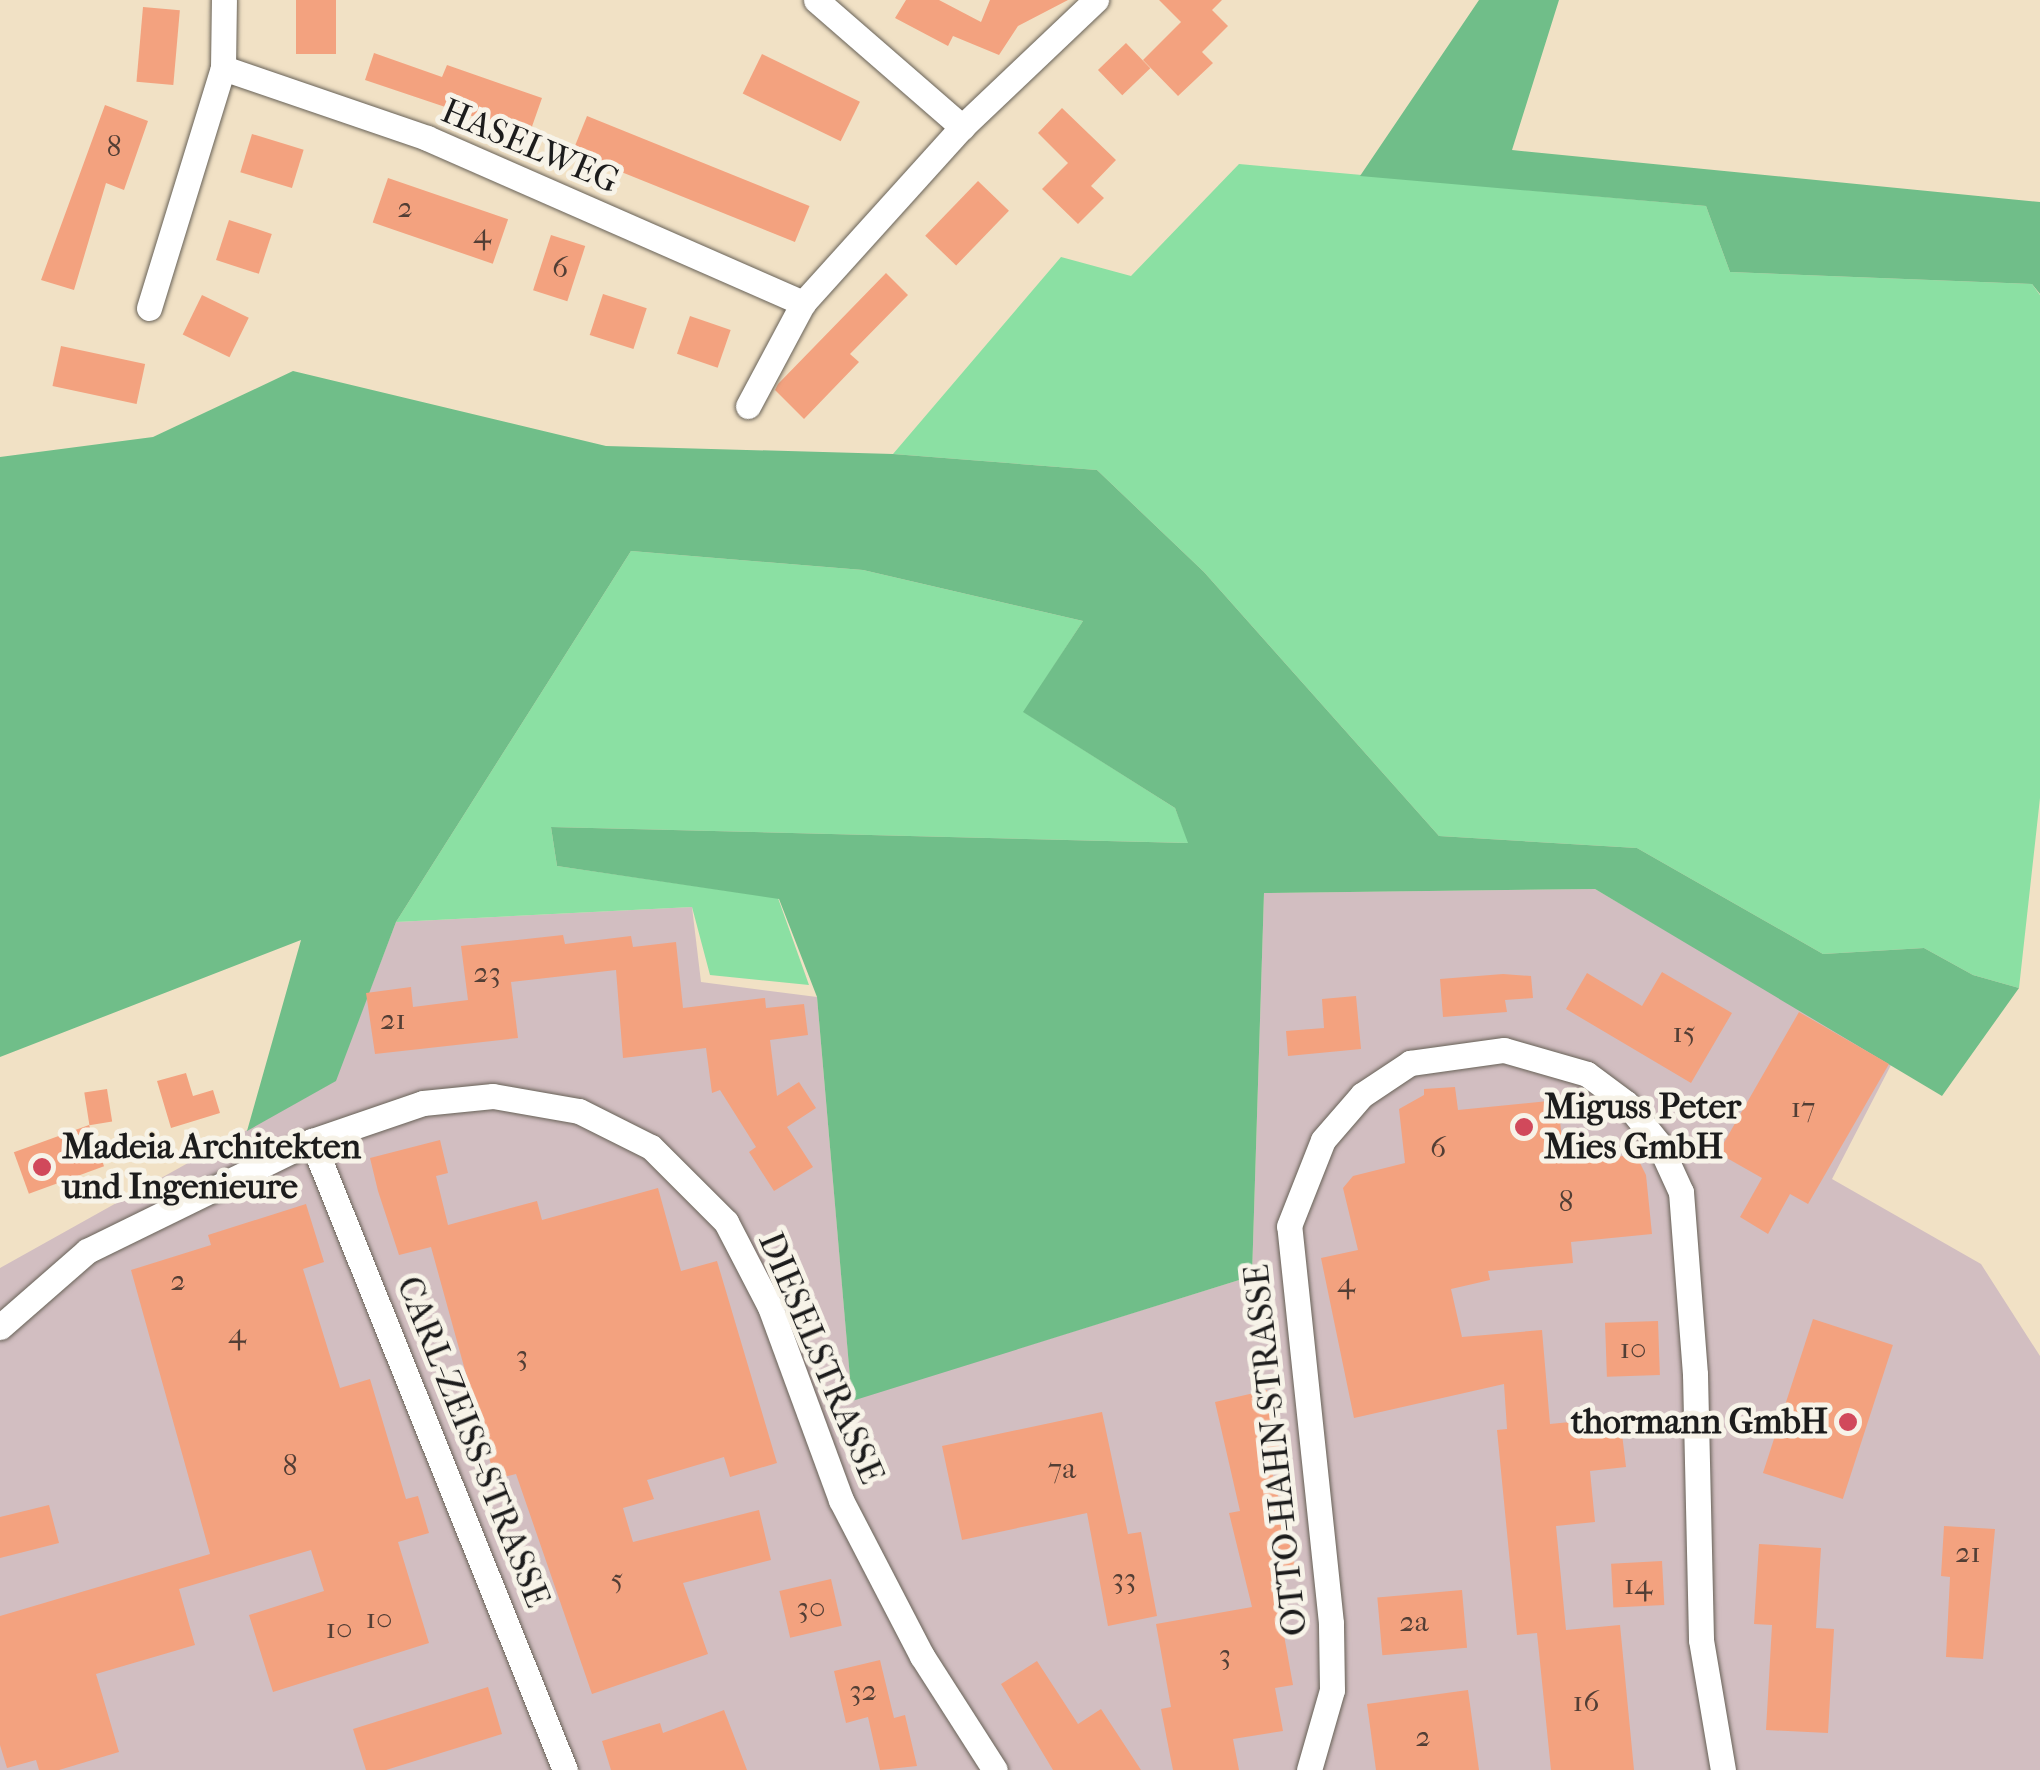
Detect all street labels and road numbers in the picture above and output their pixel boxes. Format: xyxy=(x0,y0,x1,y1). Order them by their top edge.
street label: HASELWEG xyxy=(435,90,625,202)
street label: DIESELSTRASSE xyxy=(749,1226,893,1490)
street label: OTTO-HAHN-STRASSE xyxy=(1236,1262,1316,1638)
street label: CARL-ZEISS-STRASSE xyxy=(387,1271,559,1613)

